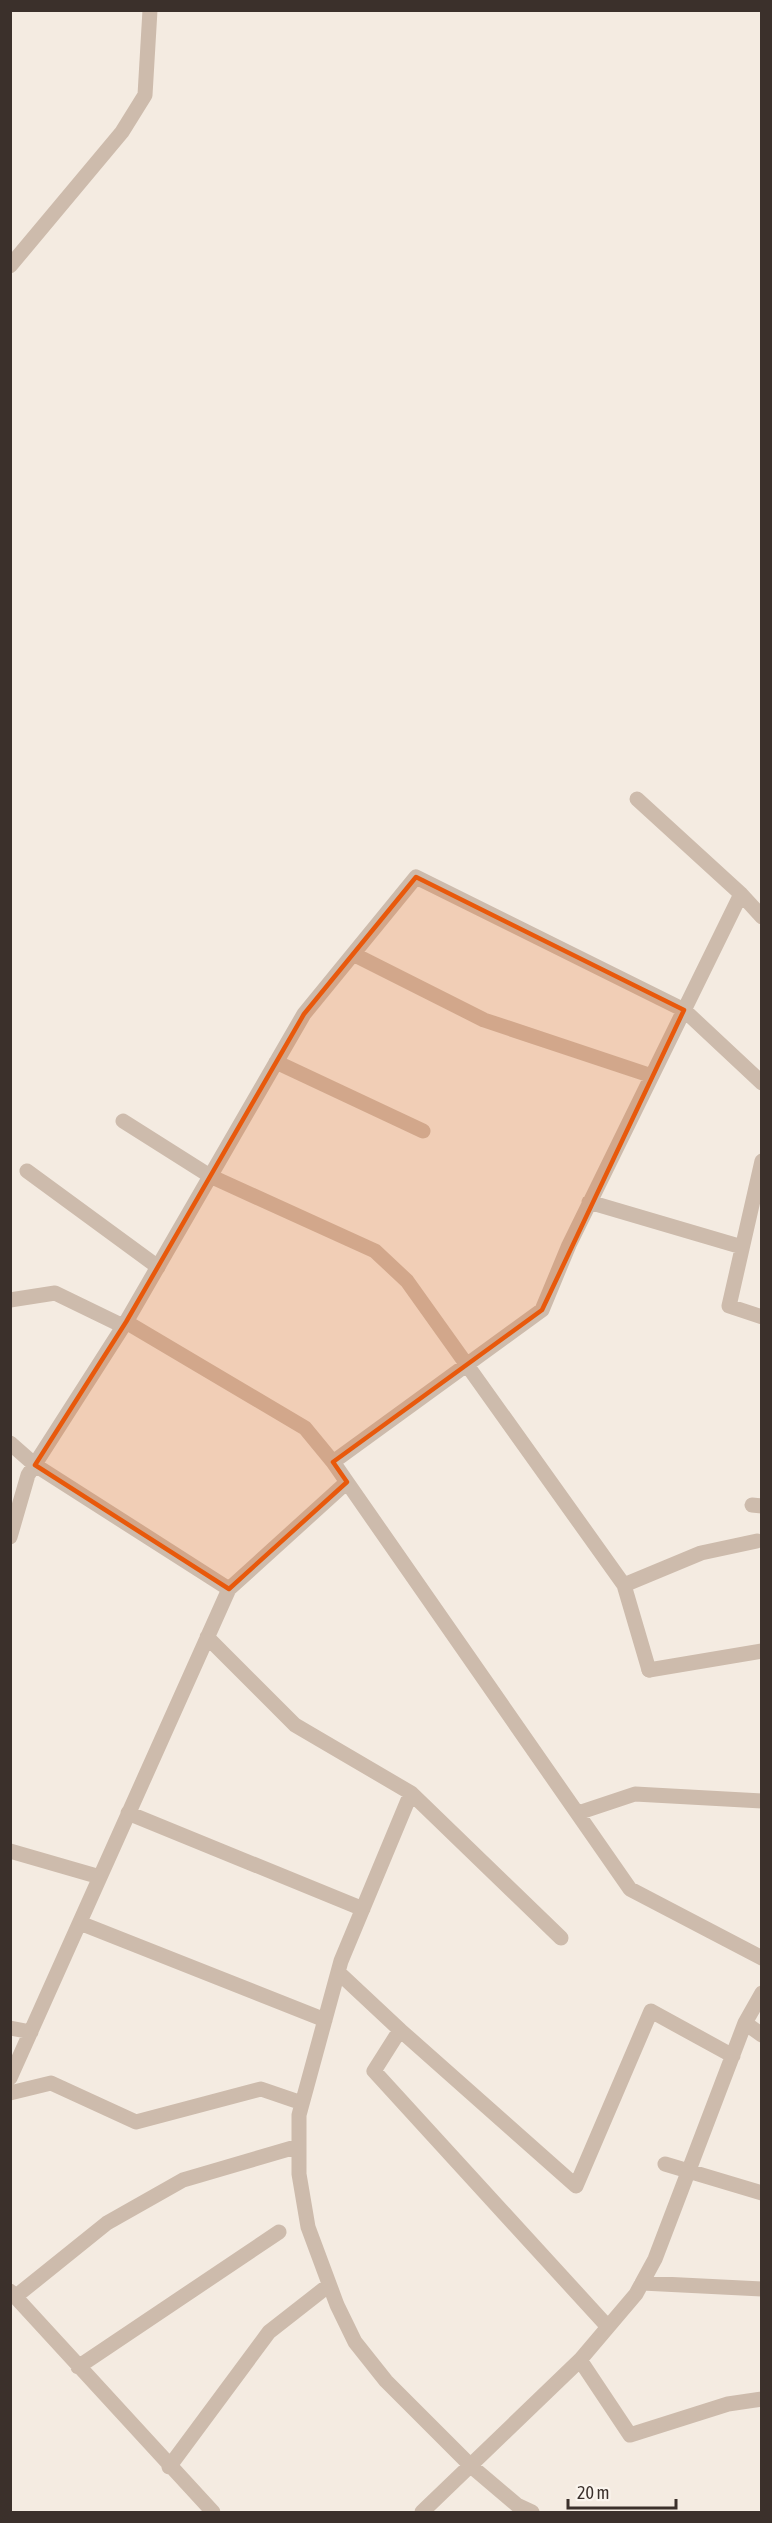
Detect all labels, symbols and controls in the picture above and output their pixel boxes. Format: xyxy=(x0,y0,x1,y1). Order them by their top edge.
scale bar xyxy=(568,2472,676,2510)
text: 20 m xyxy=(577,2482,609,2503)

